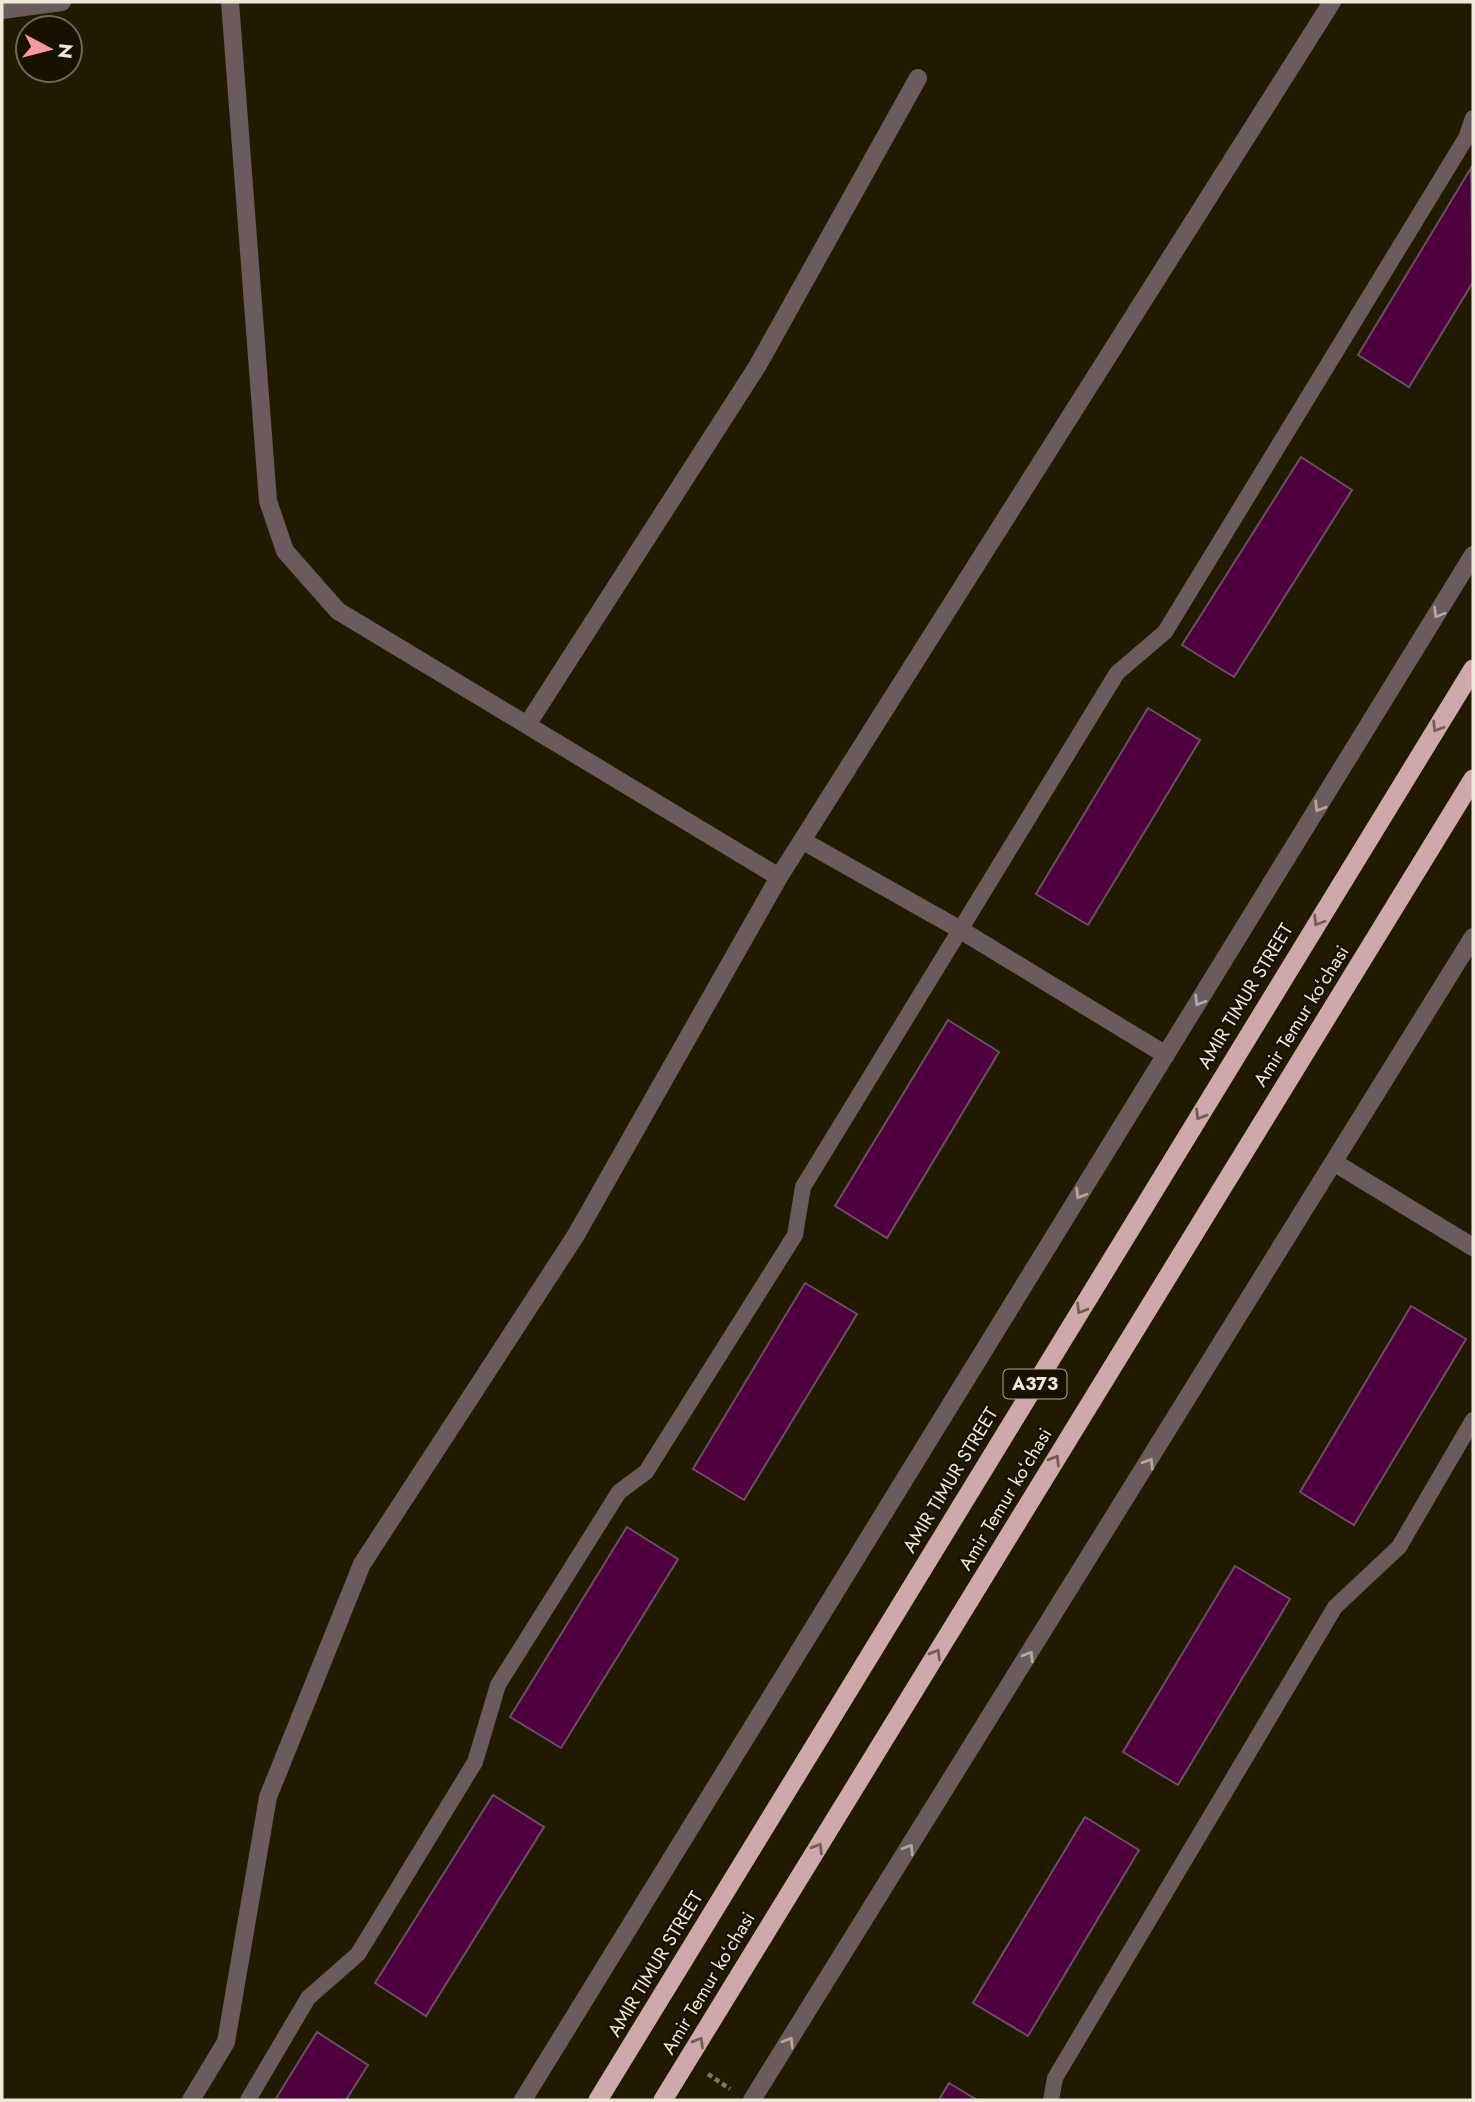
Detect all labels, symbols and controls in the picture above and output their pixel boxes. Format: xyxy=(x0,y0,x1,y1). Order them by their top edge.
north arrow xyxy=(14,14,84,84)
text: N xyxy=(51,42,80,60)
one-way arrow xyxy=(1433,605,1446,618)
one-way arrow xyxy=(1433,719,1446,732)
one-way arrow xyxy=(1314,799,1327,812)
one-way arrow xyxy=(1314,913,1327,926)
street label: AMIR TIMUR STREET xyxy=(1191,918,1299,1074)
street label: Amir Temur koʻchasi xyxy=(1247,940,1355,1092)
one-way arrow xyxy=(1195,993,1208,1006)
one-way arrow xyxy=(1195,1107,1208,1120)
one-way arrow xyxy=(1076,1187,1089,1200)
one-way arrow xyxy=(1076,1302,1089,1315)
road number: A373 xyxy=(1004,1370,1066,1399)
street label: AMIR TIMUR STREET xyxy=(896,1402,1004,1558)
street label: Amir Temur koʻchasi xyxy=(952,1423,1058,1575)
one-way arrow xyxy=(1047,1454,1060,1467)
one-way arrow xyxy=(1140,1457,1153,1470)
one-way arrow xyxy=(928,1648,941,1661)
one-way arrow xyxy=(1020,1651,1033,1664)
one-way arrow xyxy=(809,1842,822,1855)
one-way arrow xyxy=(900,1844,913,1857)
street label: AMIR TIMUR STREET xyxy=(601,1886,709,2042)
street label: Amir Temur koʻchasi xyxy=(655,1907,761,2059)
one-way arrow xyxy=(690,2036,703,2049)
one-way arrow xyxy=(780,2037,793,2050)

